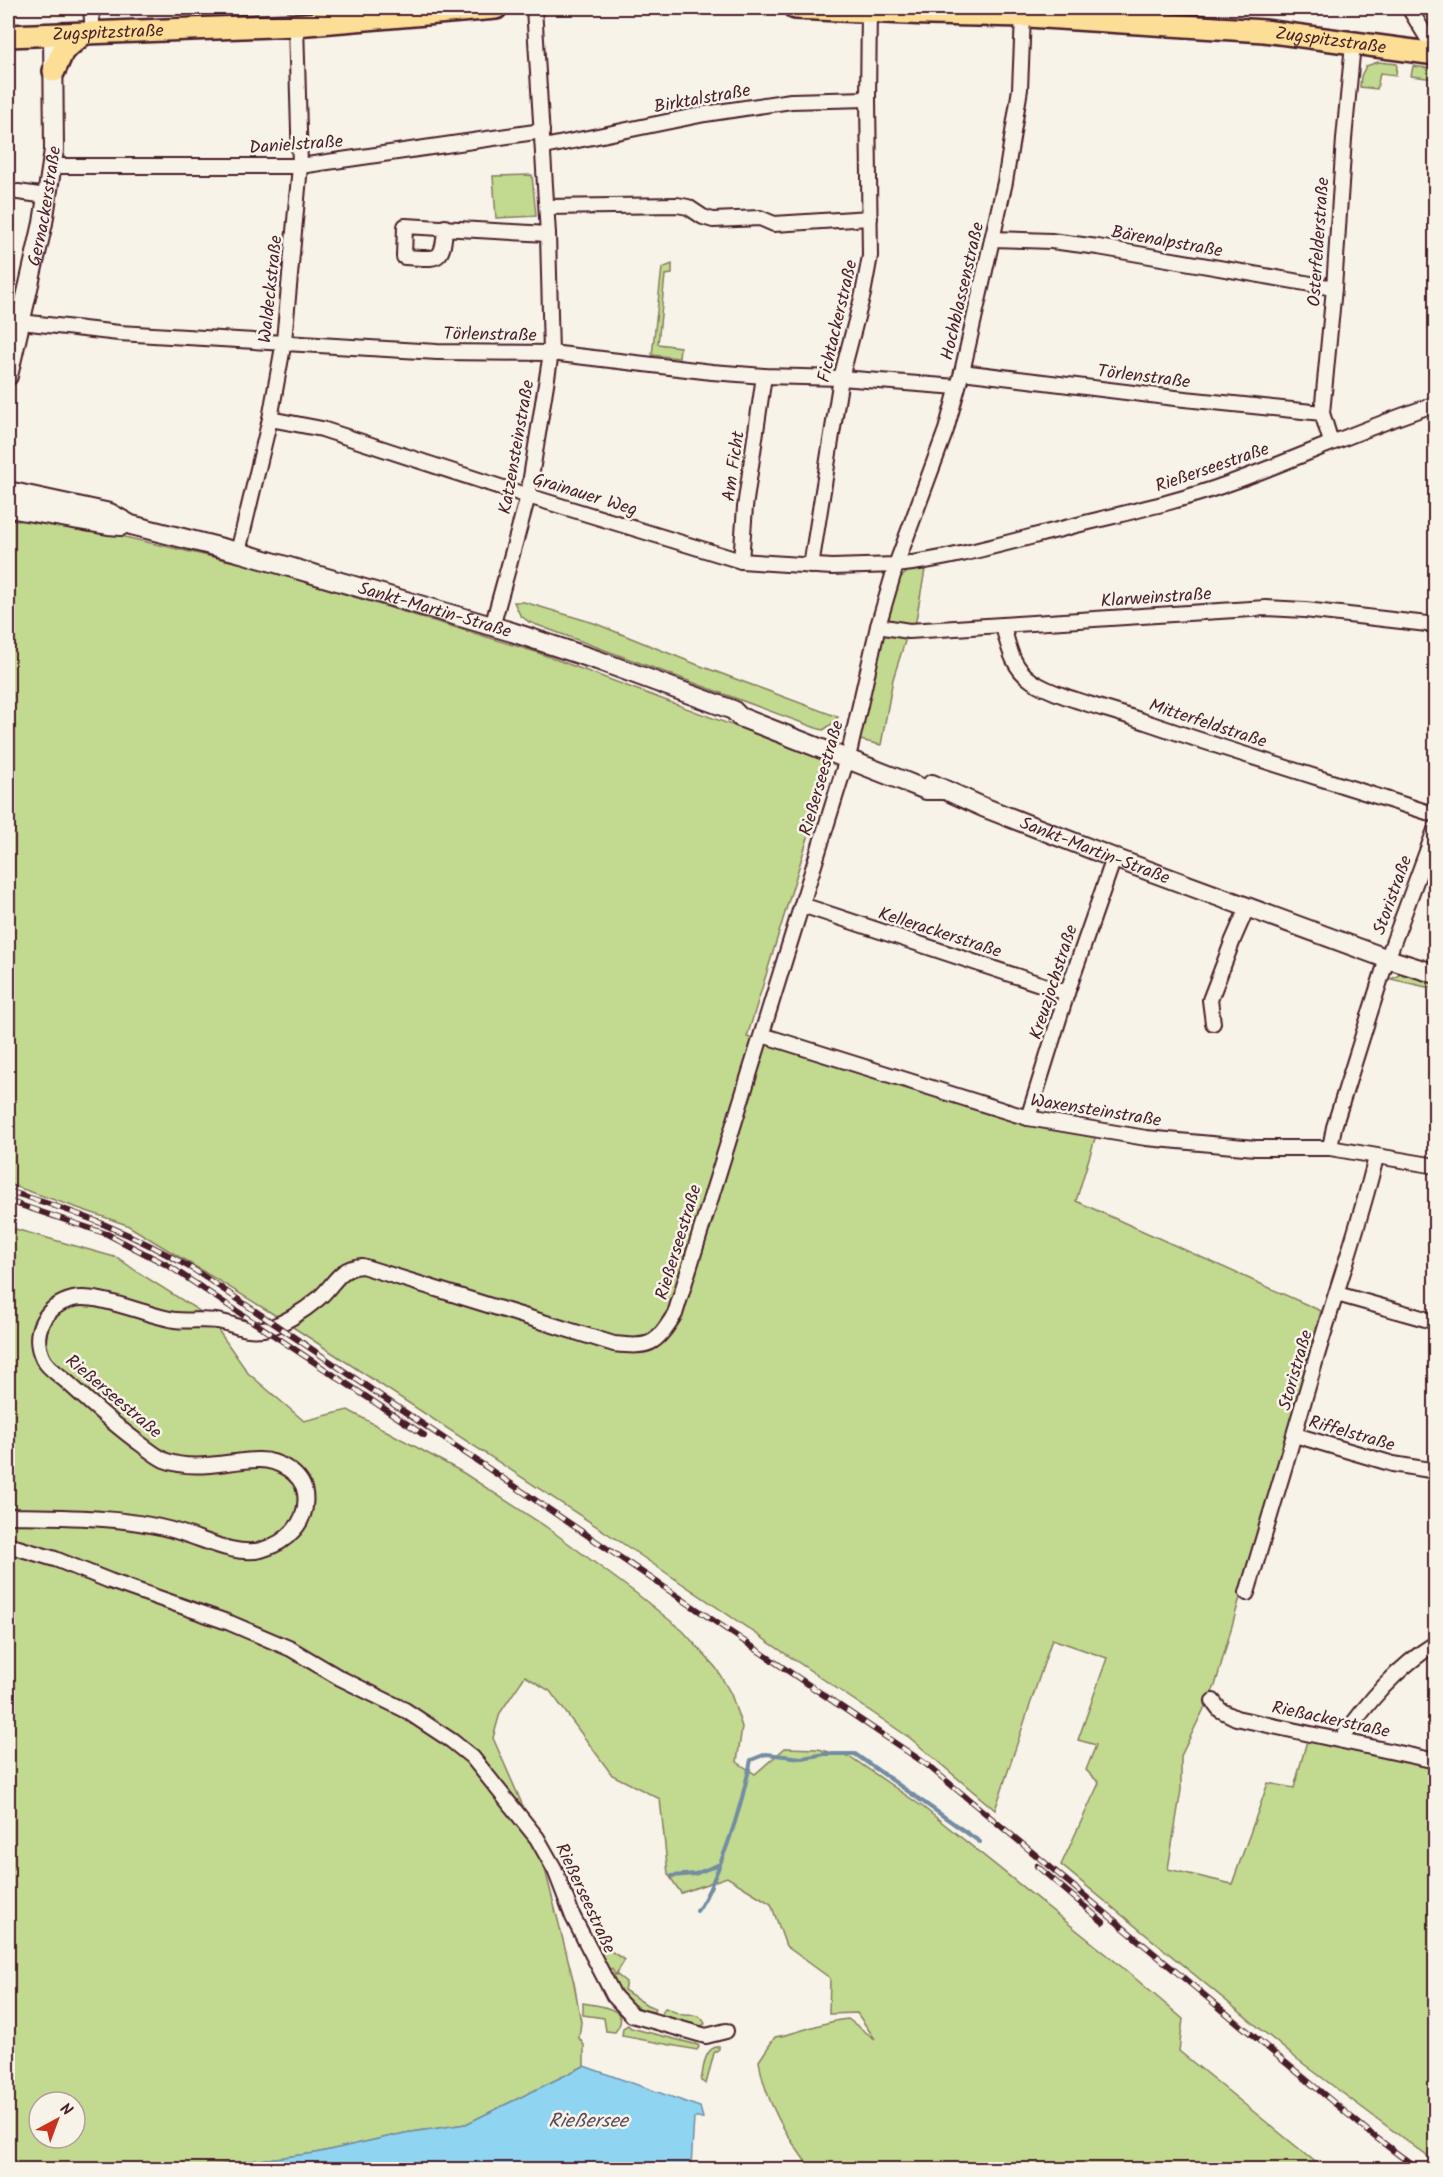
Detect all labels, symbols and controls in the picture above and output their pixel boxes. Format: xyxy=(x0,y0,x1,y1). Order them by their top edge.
street label: Zugspitzstraße xyxy=(52,17,164,50)
street label: Zugspitzstraße xyxy=(1273,20,1388,63)
street label: Birktalstraße xyxy=(652,77,753,122)
street label: Danielstraße xyxy=(248,128,344,163)
street label: Gernackerstraße xyxy=(21,144,70,269)
street label: Osterfelderstraße xyxy=(1301,176,1338,308)
street label: Bärenalpstraße xyxy=(1109,218,1225,267)
street label: Hochblassenstraße xyxy=(933,219,993,363)
street label: Waldeckstraße xyxy=(251,234,292,344)
street label: Fichtackerstraße xyxy=(810,257,867,385)
street label: Törlenstraße xyxy=(443,320,537,351)
street label: Törlenstraße xyxy=(1096,357,1192,398)
street label: Katzensteinstraße xyxy=(491,378,544,517)
street label: Am Ficht xyxy=(715,428,754,503)
street label: Rießerseestraße xyxy=(1152,435,1273,502)
street label: Grainauer Weg xyxy=(528,466,641,525)
street label: Sankt-Martin-Straße xyxy=(354,575,515,647)
street label: Klarweinstraße xyxy=(1100,580,1213,617)
street label: Mitterfeldstraße xyxy=(1145,692,1270,757)
street label: Rießerseestraße xyxy=(792,717,853,840)
street label: Sankt-Martin-Straße xyxy=(1015,810,1174,893)
street label: Storistraße xyxy=(1366,852,1421,939)
street label: Kellerackerstraße xyxy=(874,900,1005,967)
street label: Kreuzjochstraße xyxy=(1022,921,1087,1044)
street label: Waxensteinstraße xyxy=(1028,1087,1163,1136)
street label: Rießerseestraße xyxy=(648,1181,711,1304)
street label: Storistraße xyxy=(1271,1327,1322,1414)
street label: Rießerseestraße xyxy=(58,1348,168,1447)
street label: Riffelstraße xyxy=(1305,1408,1398,1461)
street label: Rießackerstraße xyxy=(1269,1694,1392,1747)
street label: Rießerseestraße xyxy=(546,1839,623,1959)
north arrow xyxy=(27,2090,87,2150)
text: N xyxy=(54,2097,78,2123)
water label: Rießersee xyxy=(548,2106,630,2138)

